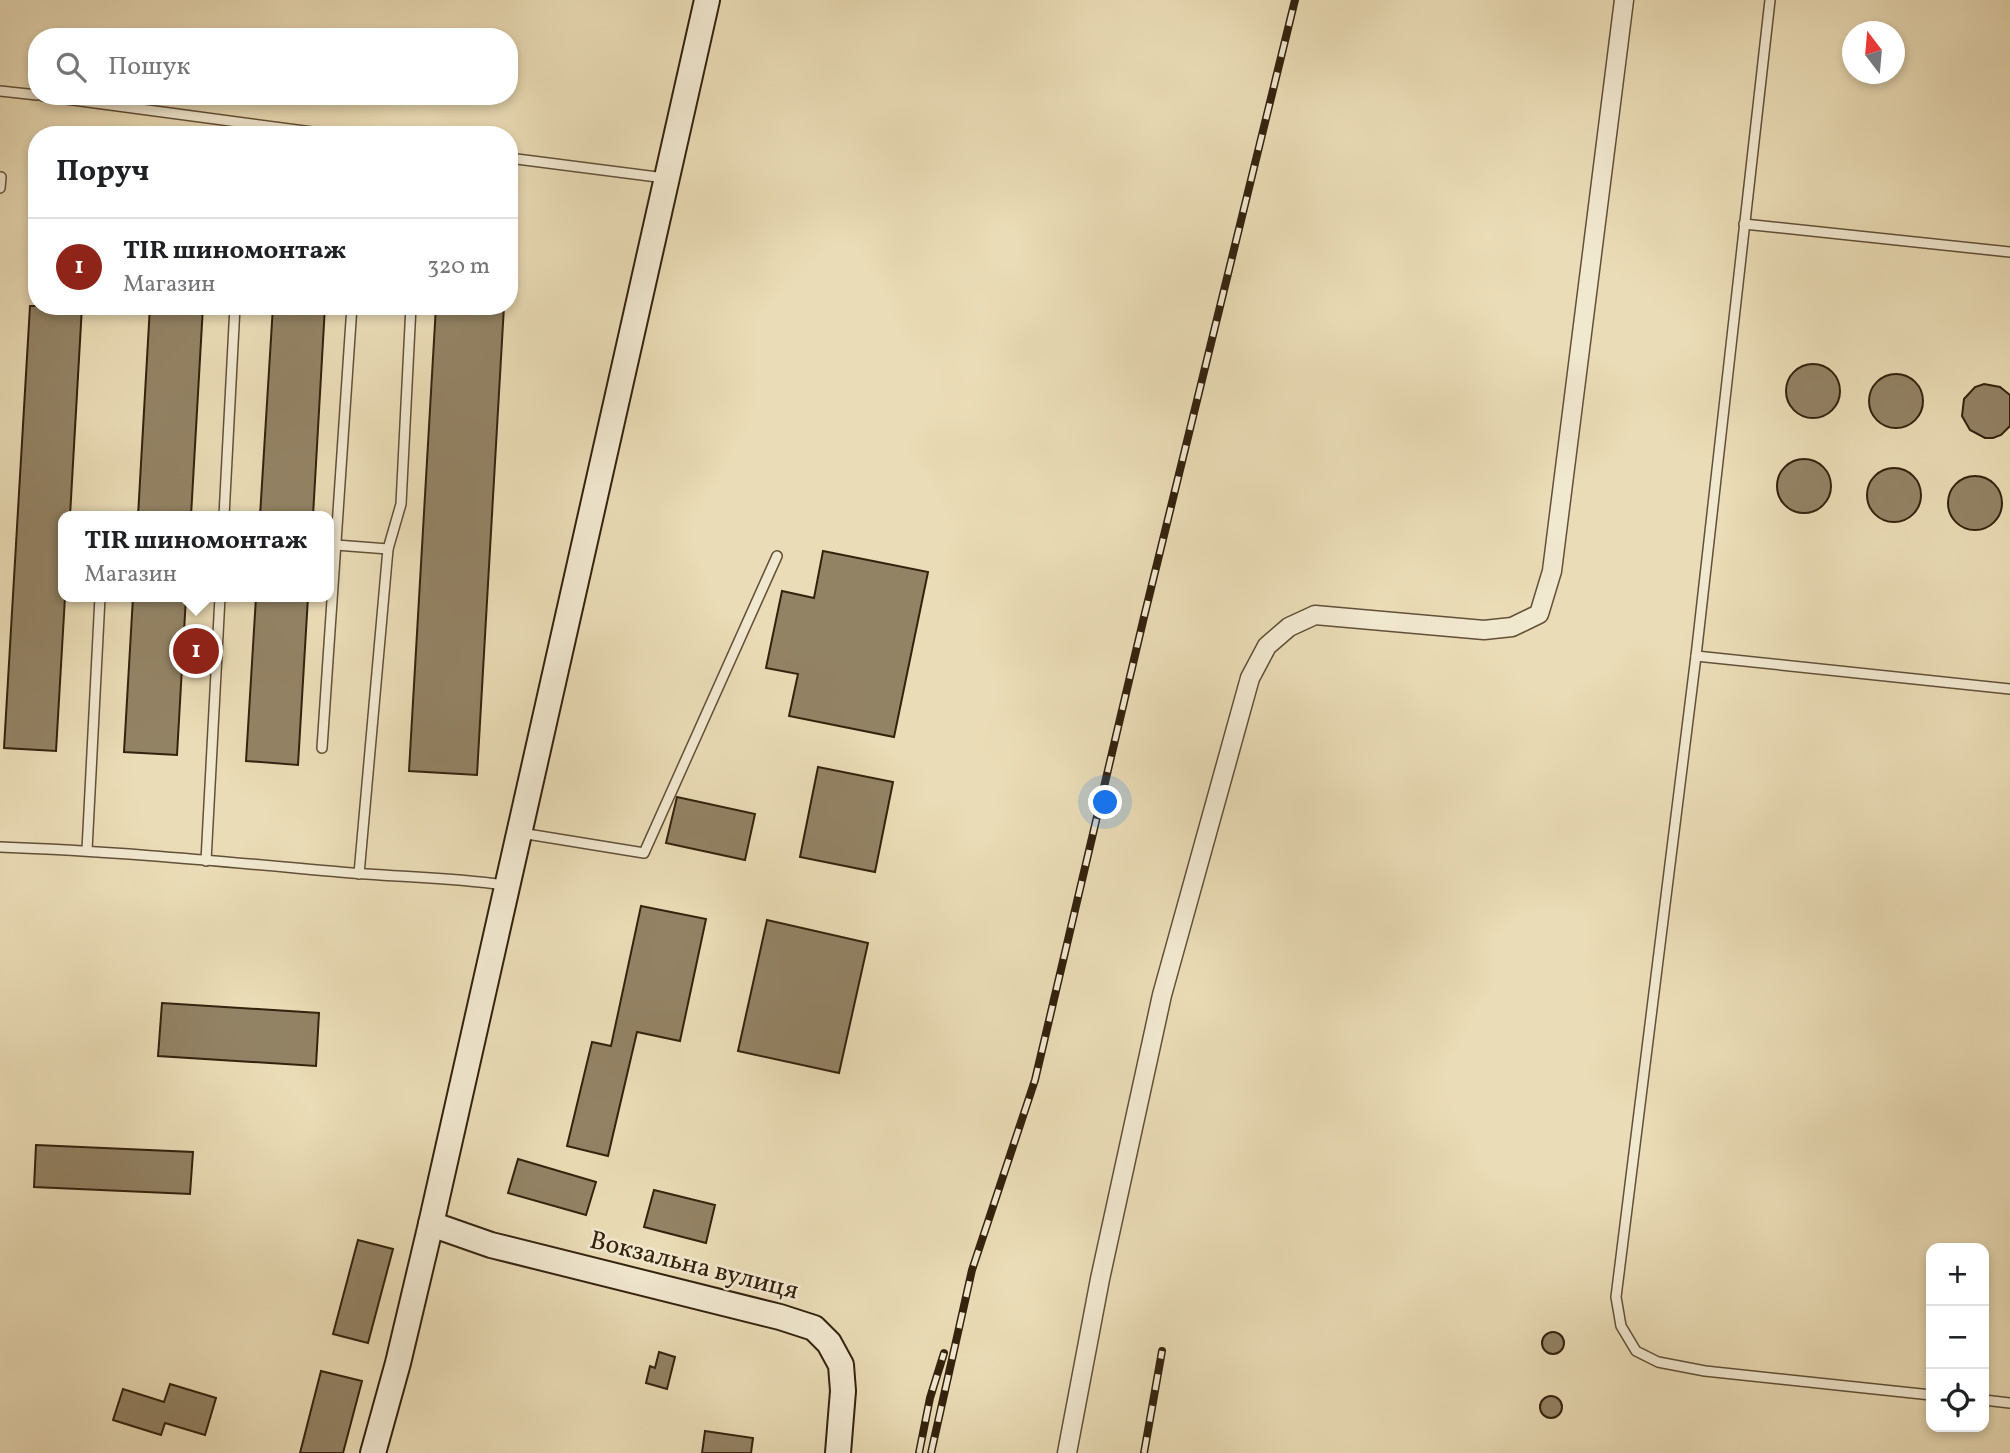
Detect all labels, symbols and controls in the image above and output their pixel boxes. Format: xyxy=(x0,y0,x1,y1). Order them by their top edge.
north arrow xyxy=(1842,21,1905,84)
search box xyxy=(28,28,518,105)
icon: search xyxy=(52,48,90,86)
text: Пошук xyxy=(108,49,190,85)
text: Поруч xyxy=(56,151,149,193)
text: TIR шиномонтаж xyxy=(123,233,346,269)
text: 1 xyxy=(74,251,84,283)
text: 320 m xyxy=(427,251,490,283)
text: Магазин xyxy=(123,269,215,301)
popup xyxy=(58,511,334,602)
text: TIR шиномонтаж xyxy=(84,523,308,559)
text: Магазин xyxy=(84,559,177,591)
pin: 1 xyxy=(173,625,219,677)
your location xyxy=(1088,785,1122,819)
street label: Вокзальна вулиця xyxy=(586,1223,802,1309)
map controls xyxy=(1926,1243,1989,1432)
button: + xyxy=(1926,1243,1989,1306)
button: − xyxy=(1926,1306,1989,1369)
button: locate xyxy=(1926,1369,1989,1432)

